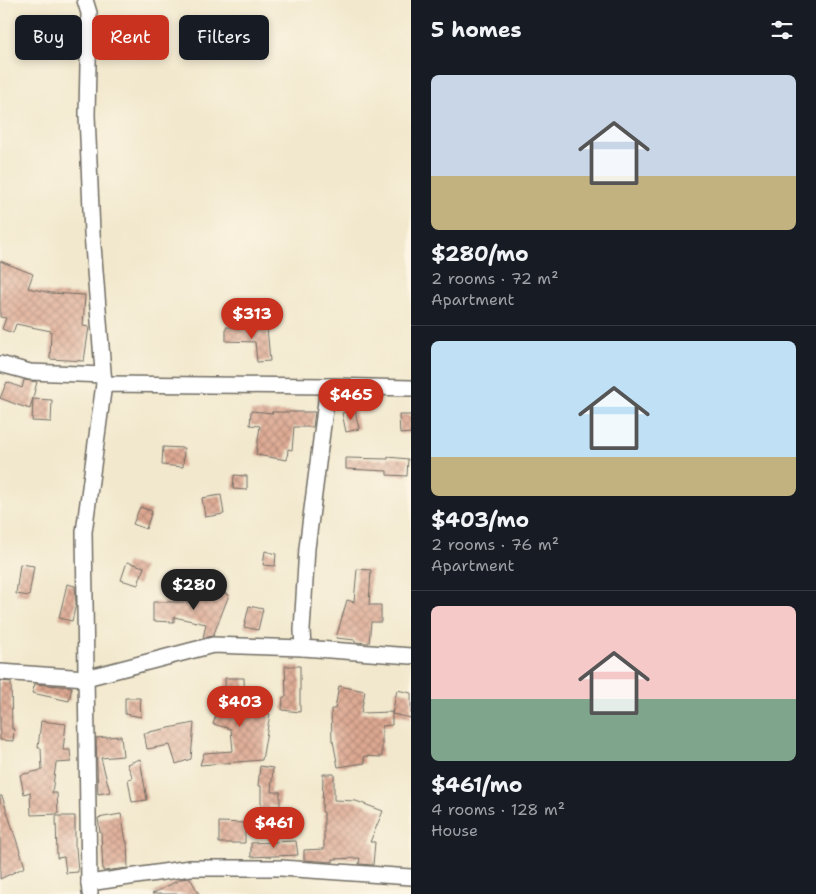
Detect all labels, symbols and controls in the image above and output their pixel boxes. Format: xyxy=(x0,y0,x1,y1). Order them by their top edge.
chip: Buy xyxy=(15,15,82,60)
chip: Rent xyxy=(92,15,169,60)
chip: Filters xyxy=(179,15,269,60)
text: 5 homes xyxy=(431,16,522,44)
icon: filters xyxy=(768,16,796,44)
icon: home xyxy=(569,108,659,198)
text: $280/mo xyxy=(431,240,529,268)
text: 2 rooms · 72 m² xyxy=(431,268,559,289)
text: Apartment xyxy=(431,289,514,310)
pin: $313 xyxy=(222,298,282,340)
text: $313 xyxy=(232,303,272,324)
icon: home xyxy=(569,373,659,463)
pin: $465 xyxy=(321,378,381,421)
text: $465 xyxy=(329,384,373,405)
text: $403/mo xyxy=(431,506,529,534)
text: 2 rooms · 76 m² xyxy=(431,534,559,555)
text: Apartment xyxy=(431,555,514,576)
pin: $280 xyxy=(164,568,224,611)
text: $280 xyxy=(172,574,216,595)
icon: home xyxy=(569,638,659,728)
pin: $403 xyxy=(210,686,270,728)
text: $403 xyxy=(218,691,262,712)
text: $461/mo xyxy=(431,771,522,799)
text: 4 rooms · 128 m² xyxy=(431,799,565,820)
pin: $461 xyxy=(244,806,304,849)
text: $461 xyxy=(254,812,294,833)
text: House xyxy=(431,820,478,841)

